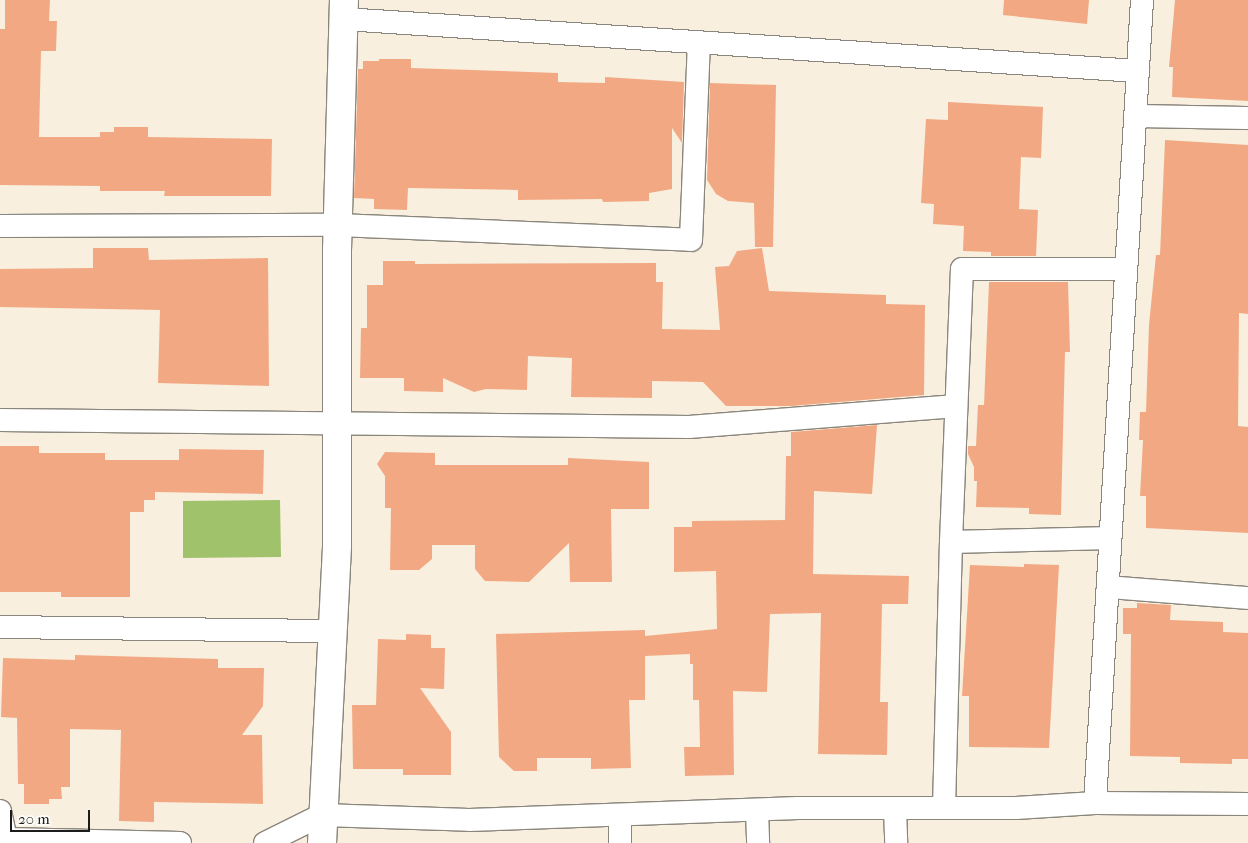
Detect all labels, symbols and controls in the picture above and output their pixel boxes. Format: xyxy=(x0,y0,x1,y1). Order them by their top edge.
scale bar xyxy=(12,800,92,832)
text: 20 m xyxy=(18,810,50,828)

